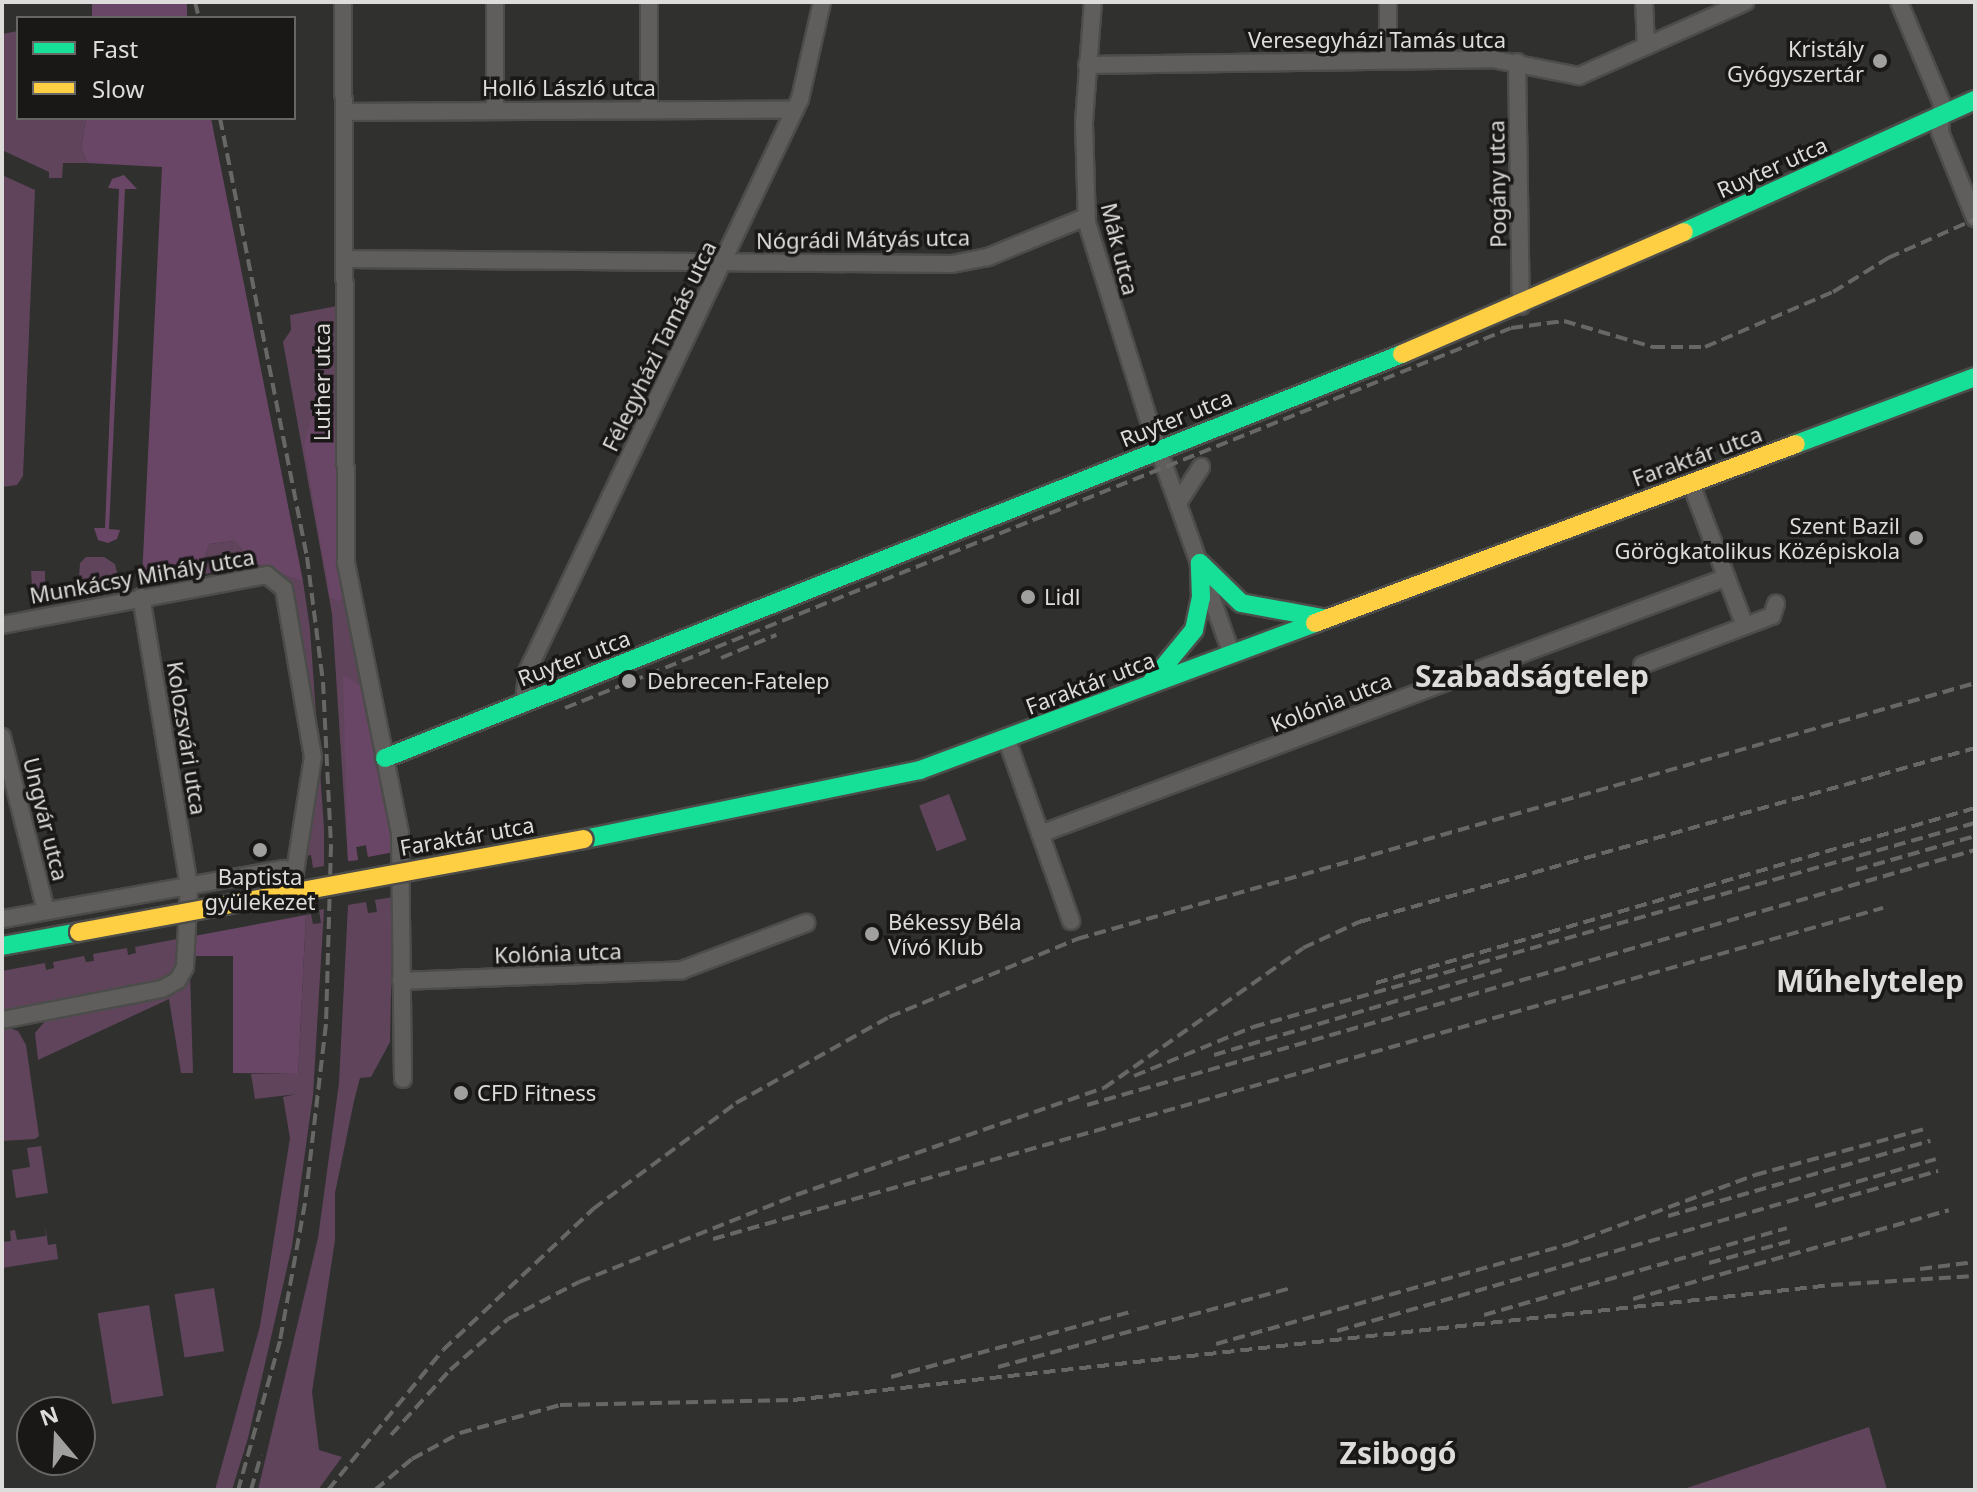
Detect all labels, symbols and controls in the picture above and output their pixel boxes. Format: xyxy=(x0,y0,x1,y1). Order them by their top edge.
legend xyxy=(16,16,296,120)
street label: Veresegyházi Tamás utca xyxy=(1248,27,1506,53)
text: Fast xyxy=(92,32,138,65)
place label: Kristály Gyógyszertár xyxy=(1727,35,1864,86)
marker: Kristály Gyógyszertár xyxy=(1871,52,1889,70)
text: Slow xyxy=(92,72,144,105)
street label: Holló László utca xyxy=(482,75,656,101)
street label: Pogány utca xyxy=(1483,120,1511,248)
street label: Ruyter utca xyxy=(1713,131,1831,203)
street label: Mák utca xyxy=(1096,200,1144,298)
street label: Nógrádi Mátyás utca xyxy=(756,224,970,254)
street label: Félegyházi Tamás utca xyxy=(597,237,721,455)
street label: Luther utca xyxy=(309,323,335,441)
street label: Ruyter utca xyxy=(1116,384,1236,452)
street label: Faraktár utca xyxy=(1629,420,1765,492)
place label: Szent Bazil Görögkatolikus Középiskola xyxy=(1615,512,1900,564)
marker: Szent Bazil Görögkatolikus Középiskola xyxy=(1907,529,1925,547)
street label: Munkácsy Mihály utca xyxy=(27,543,257,609)
place label: Lidl xyxy=(1044,584,1080,610)
marker: Lidl xyxy=(1019,588,1037,606)
street label: Ruyter utca xyxy=(514,625,634,691)
street label: Faraktár utca xyxy=(1022,646,1158,720)
district label: Szabadságtelep xyxy=(1415,658,1649,694)
street label: Kolozsvári utca xyxy=(162,659,212,817)
street label: Kolónia utca xyxy=(1267,667,1395,737)
place label: Debrecen-Fatelep xyxy=(647,668,829,694)
marker: Debrecen-Fatelep xyxy=(618,670,640,692)
street label: Ungvár utca xyxy=(18,755,74,883)
street label: Faraktár utca xyxy=(398,811,536,861)
marker: Baptista gyülekezet xyxy=(251,841,269,859)
place label: Baptista gyülekezet xyxy=(204,863,316,914)
place label: Békessy Béla Vívó Klub xyxy=(888,908,1022,960)
marker: Békessy Béla Vívó Klub xyxy=(863,925,881,943)
street label: Kolónia utca xyxy=(494,938,622,968)
district label: Műhelytelep xyxy=(1776,963,1964,999)
place label: CFD Fitness xyxy=(477,1080,596,1106)
marker: CFD Fitness xyxy=(452,1084,470,1102)
north arrow xyxy=(16,1396,96,1476)
text: N xyxy=(35,1398,62,1432)
district label: Zsibogó xyxy=(1340,1435,1456,1471)

